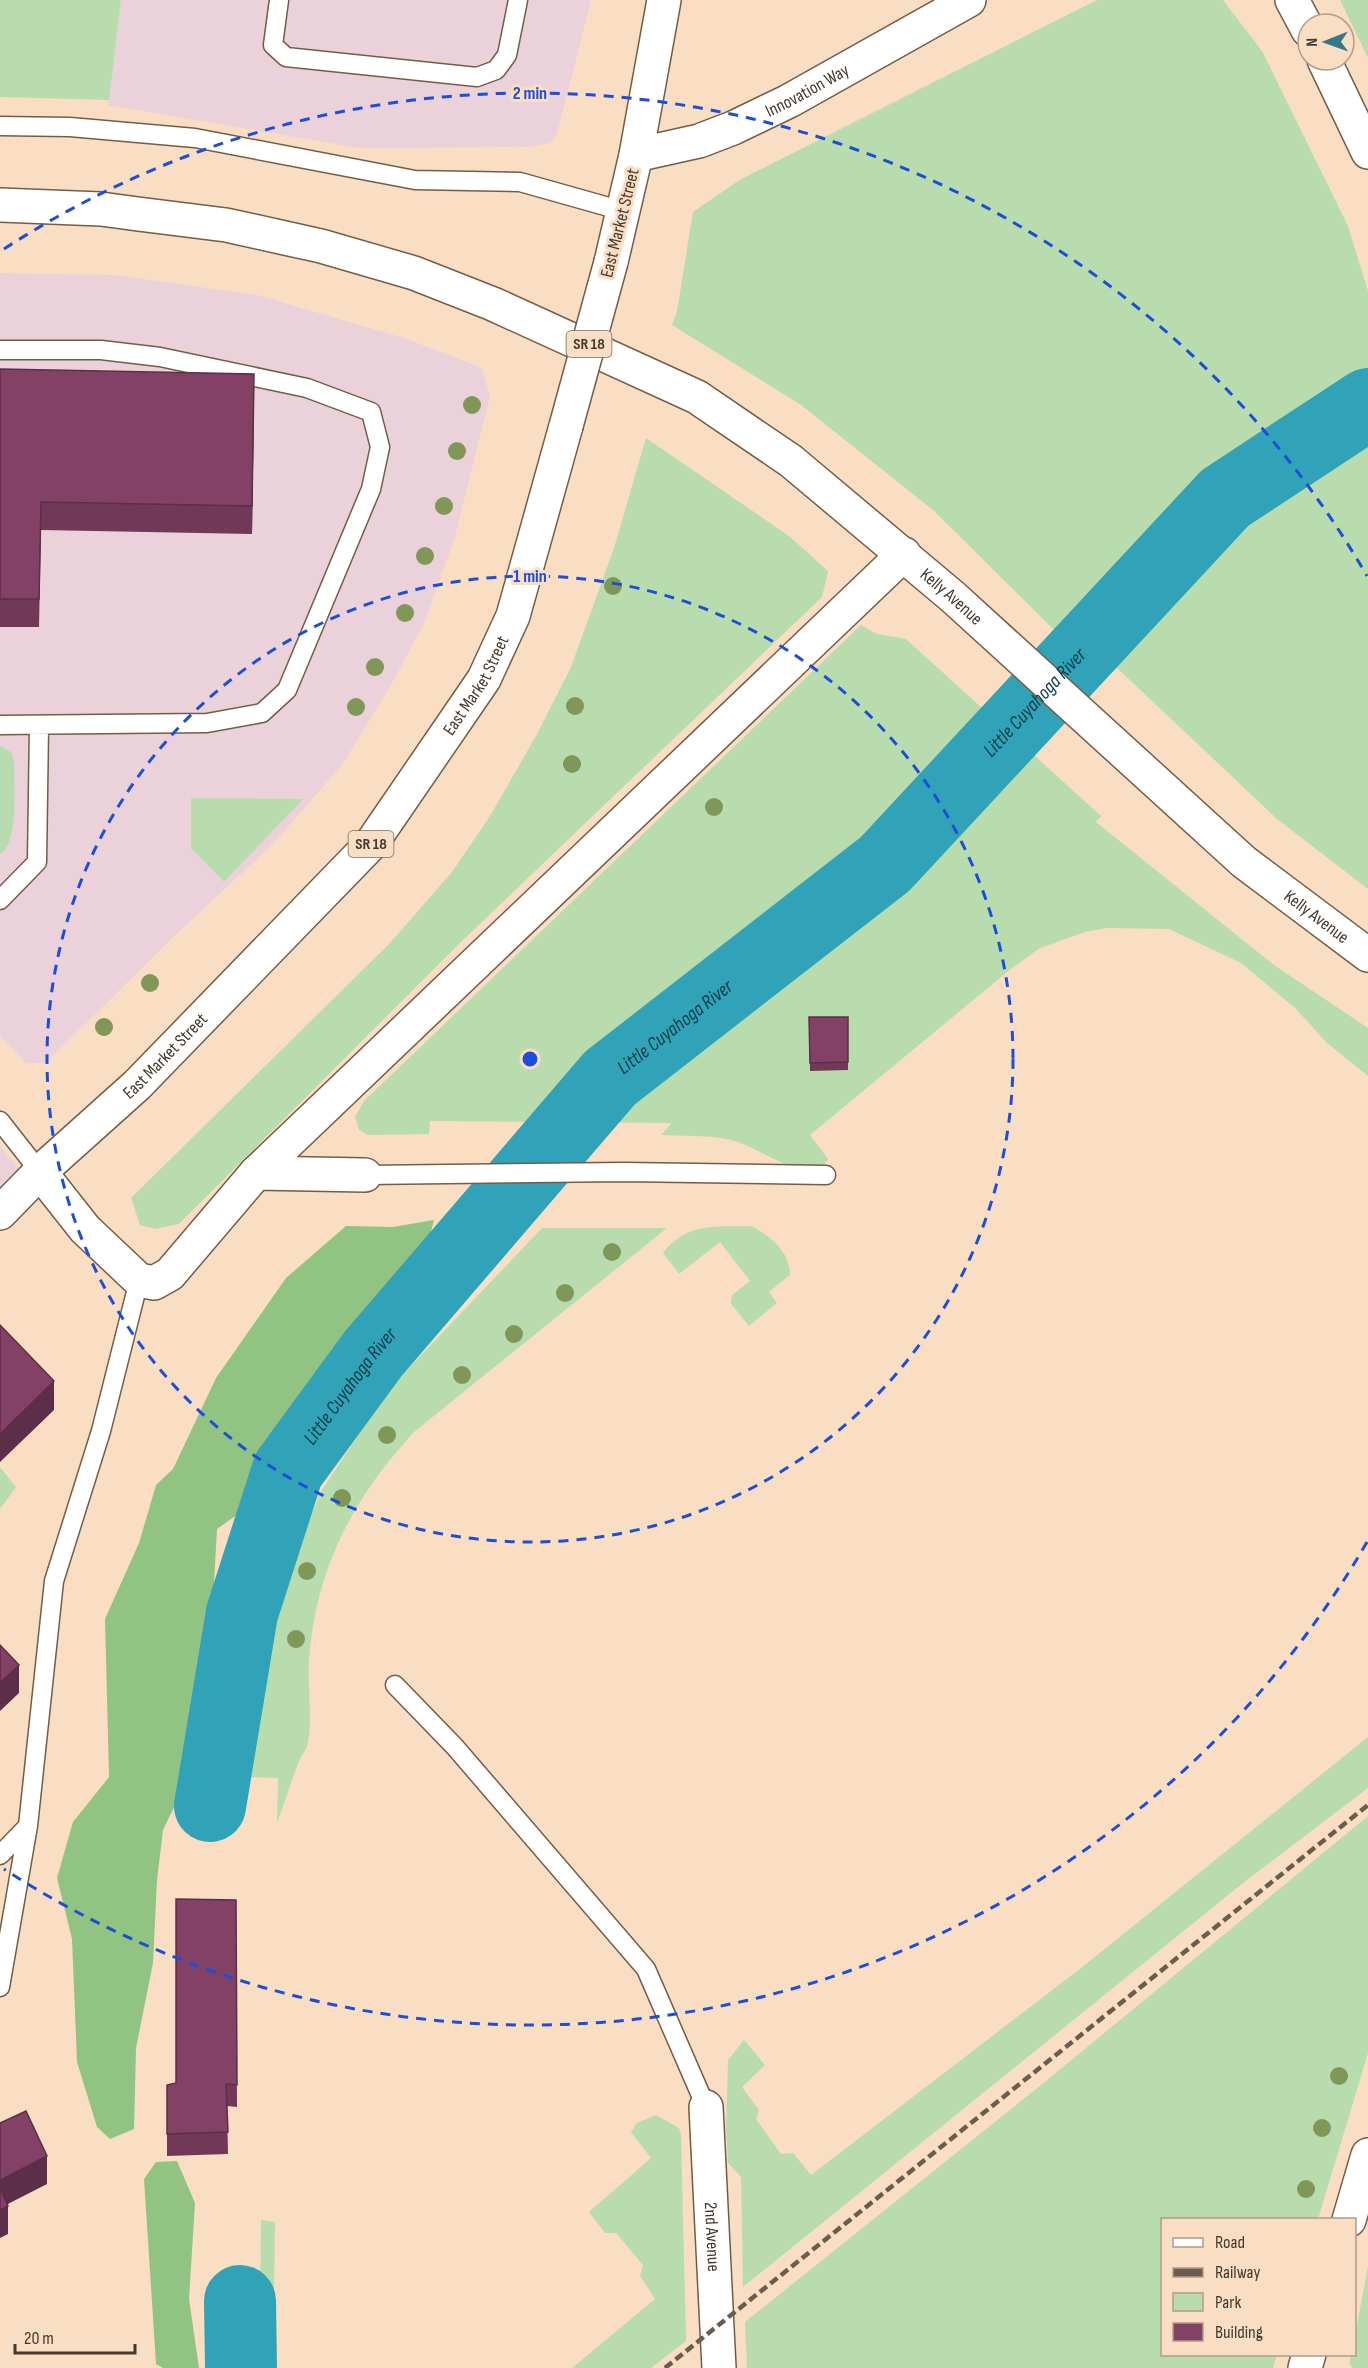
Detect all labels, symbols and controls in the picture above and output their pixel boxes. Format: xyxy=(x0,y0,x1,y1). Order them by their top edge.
north arrow xyxy=(1296,12,1356,72)
text: N xyxy=(1303,38,1322,47)
street label: Innovation Way xyxy=(762,59,853,121)
text: 2 min xyxy=(513,83,547,104)
street label: East Market Street xyxy=(596,166,644,280)
road number: SR 18 xyxy=(566,331,612,357)
street label: Kelly Avenue xyxy=(916,564,987,629)
text: 1 min xyxy=(513,566,547,587)
street label: East Market Street xyxy=(438,632,513,739)
water label: Little Cuyahoga River xyxy=(978,642,1092,762)
road number: SR 18 xyxy=(348,831,394,857)
street label: Kelly Avenue xyxy=(1280,885,1353,948)
water label: Little Cuyahoga River xyxy=(613,974,739,1080)
street label: East Market Street xyxy=(118,1008,212,1103)
centre of rings xyxy=(520,1049,540,1069)
water label: Little Cuyahoga River xyxy=(299,1322,403,1450)
street label: 2nd Avenue xyxy=(700,2202,725,2272)
legend xyxy=(1161,2218,1356,2356)
text: Road xyxy=(1215,2232,1245,2253)
text: Railway xyxy=(1215,2262,1260,2283)
text: Park xyxy=(1215,2292,1241,2313)
scale bar xyxy=(15,2317,135,2355)
text: Building xyxy=(1215,2322,1263,2343)
text: 20 m xyxy=(24,2328,54,2349)

